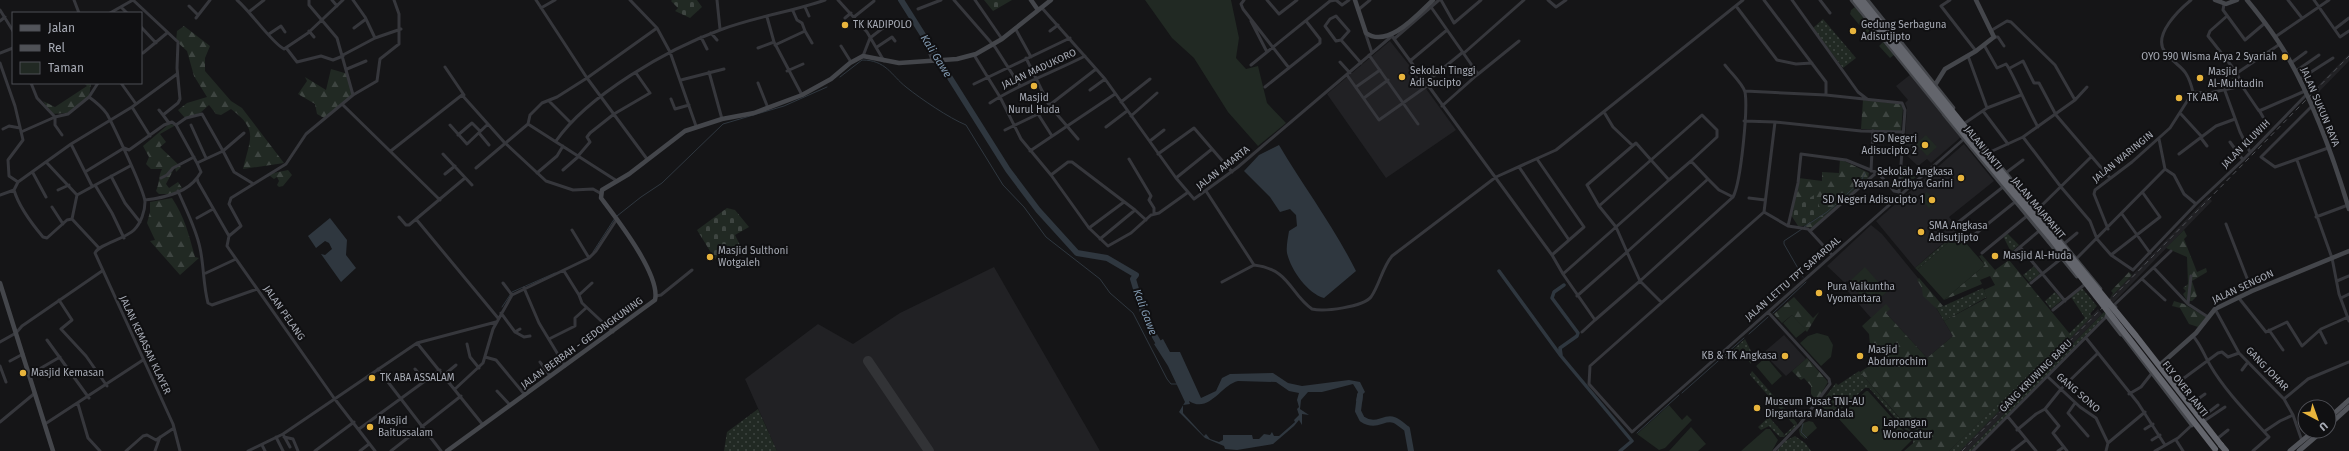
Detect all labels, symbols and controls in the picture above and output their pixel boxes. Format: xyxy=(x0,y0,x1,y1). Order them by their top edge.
legend xyxy=(12,12,142,84)
place label: TK KADIPOLO xyxy=(853,19,912,31)
place label: Gedung Serbaguna Adisutjipto xyxy=(1861,19,1946,43)
marker: TK KADIPOLO xyxy=(840,20,850,30)
text: Jalan xyxy=(48,21,75,35)
marker: Gedung Serbaguna Adisutjipto xyxy=(1848,26,1858,36)
water label: Kali Gawe xyxy=(918,32,954,80)
text: Rel xyxy=(48,41,66,55)
street label: JALAN MADUKORO xyxy=(1000,46,1078,92)
place label: OYO 590 Wisma Arya 2 Syariah xyxy=(2141,51,2277,63)
marker: OYO 590 Wisma Arya 2 Syariah xyxy=(2280,52,2290,62)
text: Taman xyxy=(48,61,84,75)
place label: Sekolah Tinggi Adi Sucipto xyxy=(1410,65,1476,89)
place label: Masjid Al-Muhtadin xyxy=(2208,66,2264,90)
street label: JALAN SUKUN RAYA xyxy=(2298,66,2342,149)
marker: Sekolah Tinggi Adi Sucipto xyxy=(1397,72,1407,82)
marker: Masjid Al-Muhtadin xyxy=(2195,73,2205,83)
marker: Masjid Nurul Huda xyxy=(1029,81,1039,91)
place label: Masjid Nurul Huda xyxy=(1008,92,1060,116)
place label: TK ABA xyxy=(2187,92,2218,104)
marker: TK ABA xyxy=(2174,93,2184,103)
street label: JALAN KLUWIH xyxy=(2219,117,2273,171)
street label: JALAN JANTI xyxy=(1962,124,2004,172)
street label: JALAN WARINGIN xyxy=(2090,129,2156,185)
place label: SD Negeri Adisucipto 2 xyxy=(1862,133,1917,157)
marker: SD Negeri Adisucipto 2 xyxy=(1920,140,1930,150)
street label: JALAN AMARTA xyxy=(1194,143,1252,193)
place label: Sekolah Angkasa Yayasan Ardhya Garini xyxy=(1853,166,1953,190)
marker: Sekolah Angkasa Yayasan Ardhya Garini xyxy=(1956,173,1966,183)
street label: JALAN MAJAPAHIT xyxy=(2009,175,2068,242)
place label: SD Negeri Adisucipto 1 xyxy=(1823,194,1924,206)
marker: SD Negeri Adisucipto 1 xyxy=(1927,195,1937,205)
place label: SMA Angkasa Adisutjipto xyxy=(1929,220,1988,244)
marker: SMA Angkasa Adisutjipto xyxy=(1916,227,1926,237)
street label: JALAN LETTU TPT SAPARDAL xyxy=(1743,234,1843,324)
place label: Masjid Sulthoni Wotgaleh xyxy=(718,245,788,269)
place label: Masjid Al-Huda xyxy=(2003,250,2072,262)
marker: Masjid Al-Huda xyxy=(1990,251,2000,261)
marker: Masjid Sulthoni Wotgaleh xyxy=(705,252,715,262)
street label: JALAN SENGON xyxy=(2210,267,2276,307)
place label: Pura Vaikuntha Vyomantara xyxy=(1827,281,1895,305)
street label: JALAN PELANG xyxy=(261,283,307,343)
water label: Kali Gawe xyxy=(1130,287,1160,337)
marker: Pura Vaikuntha Vyomantara xyxy=(1814,288,1824,298)
street label: JALAN KEMASAN KLAYER xyxy=(117,294,173,396)
street label: JALAN BERBAH - GEDONGKUNING xyxy=(519,295,645,391)
street label: GANG KRUWING BARU xyxy=(1997,337,2075,415)
place label: Masjid Abdurrochim xyxy=(1868,344,1927,368)
street label: GANG JOHAR xyxy=(2243,345,2291,393)
place label: KB & TK Angkasa xyxy=(1702,350,1777,362)
marker: KB & TK Angkasa xyxy=(1780,351,1790,361)
marker: Masjid Abdurrochim xyxy=(1855,351,1865,361)
street label: FLY OVER JANTI xyxy=(2160,359,2210,419)
place label: Masjid Kemasan xyxy=(31,367,104,379)
marker: Masjid Kemasan xyxy=(18,368,28,378)
street label: GANG SONO xyxy=(2054,371,2102,415)
place label: TK ABA ASSALAM xyxy=(380,372,455,384)
marker: TK ABA ASSALAM xyxy=(367,373,377,383)
place label: Museum Pusat TNI-AU Dirgantara Mandala xyxy=(1765,396,1865,420)
north arrow xyxy=(2297,399,2337,439)
marker: Museum Pusat TNI-AU Dirgantara Mandala xyxy=(1752,403,1762,413)
place label: Masjid Baitussalam xyxy=(378,415,433,439)
place label: Lapangan Wonocatur xyxy=(1883,417,1932,441)
text: U xyxy=(2316,419,2330,433)
marker: Masjid Baitussalam xyxy=(365,422,375,432)
marker: Lapangan Wonocatur xyxy=(1870,424,1880,434)

